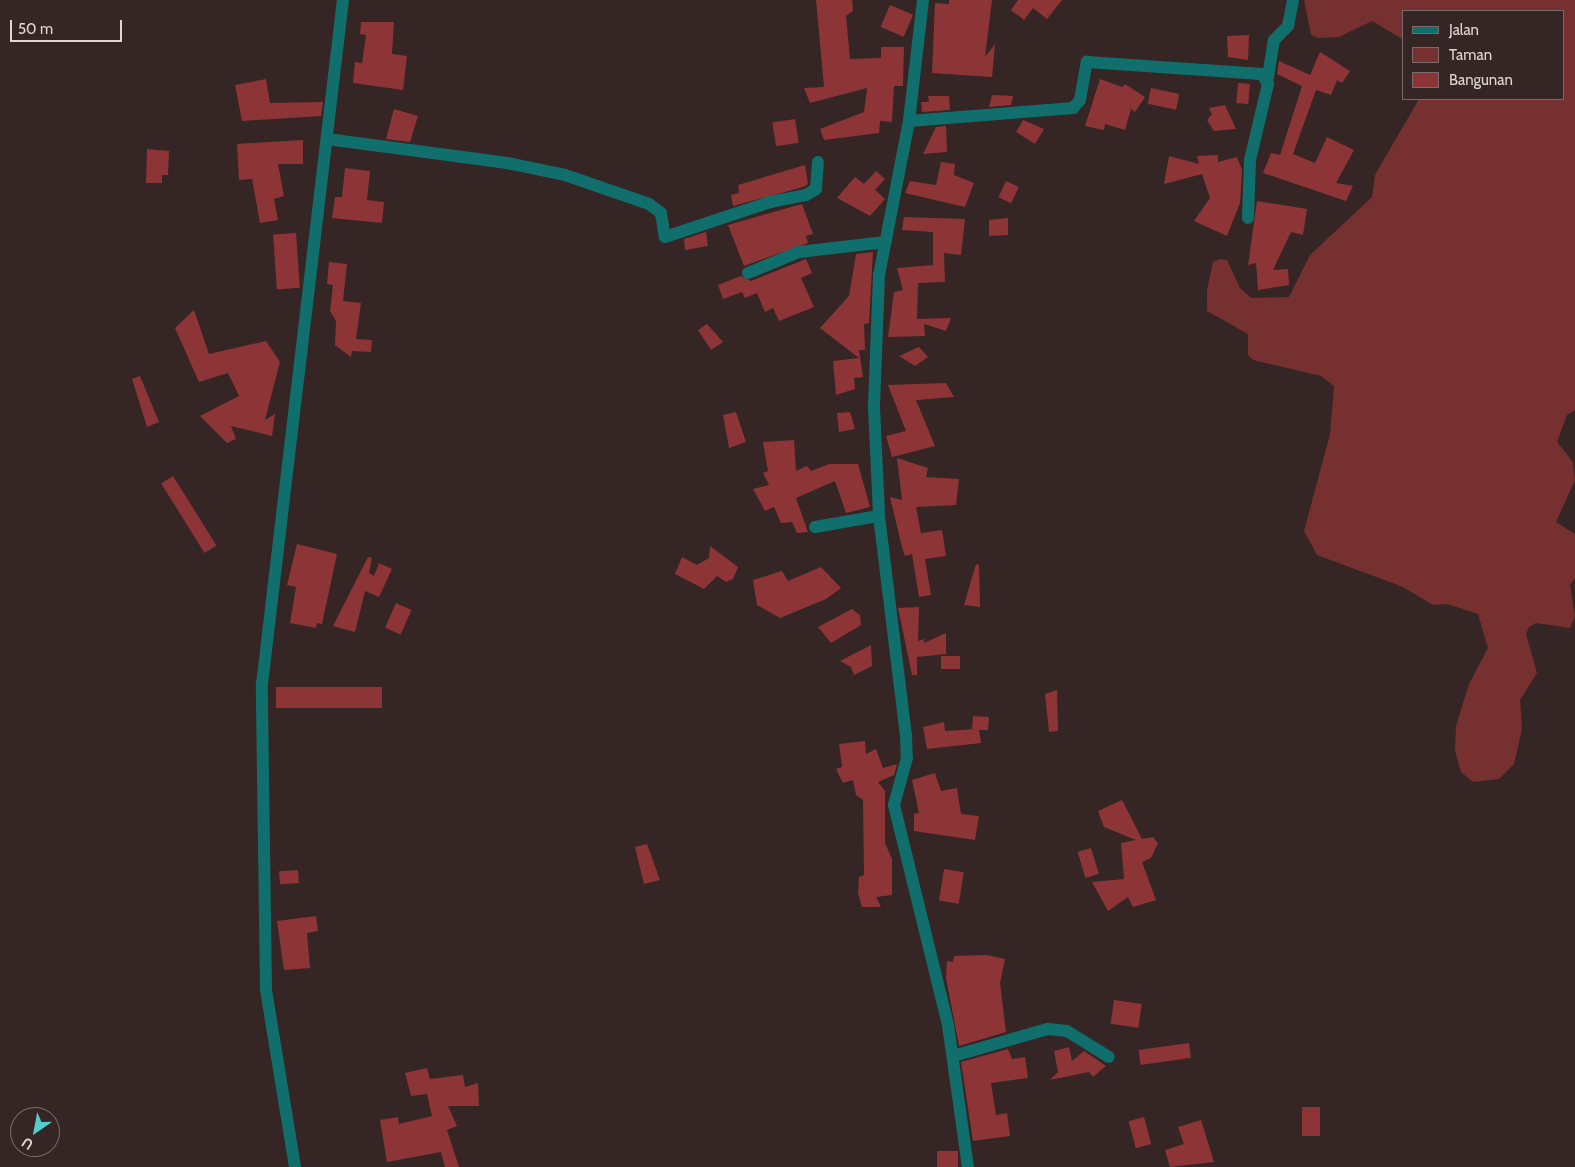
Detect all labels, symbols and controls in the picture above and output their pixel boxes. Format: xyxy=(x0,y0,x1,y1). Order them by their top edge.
scale bar xyxy=(12,10,125,42)
legend xyxy=(1402,10,1565,100)
text: 50 m xyxy=(18,20,53,38)
text: Jalan xyxy=(1449,21,1479,39)
text: Taman xyxy=(1449,46,1492,64)
text: Bangunan xyxy=(1449,71,1513,89)
north arrow xyxy=(10,1107,60,1157)
text: U xyxy=(18,1133,36,1154)

